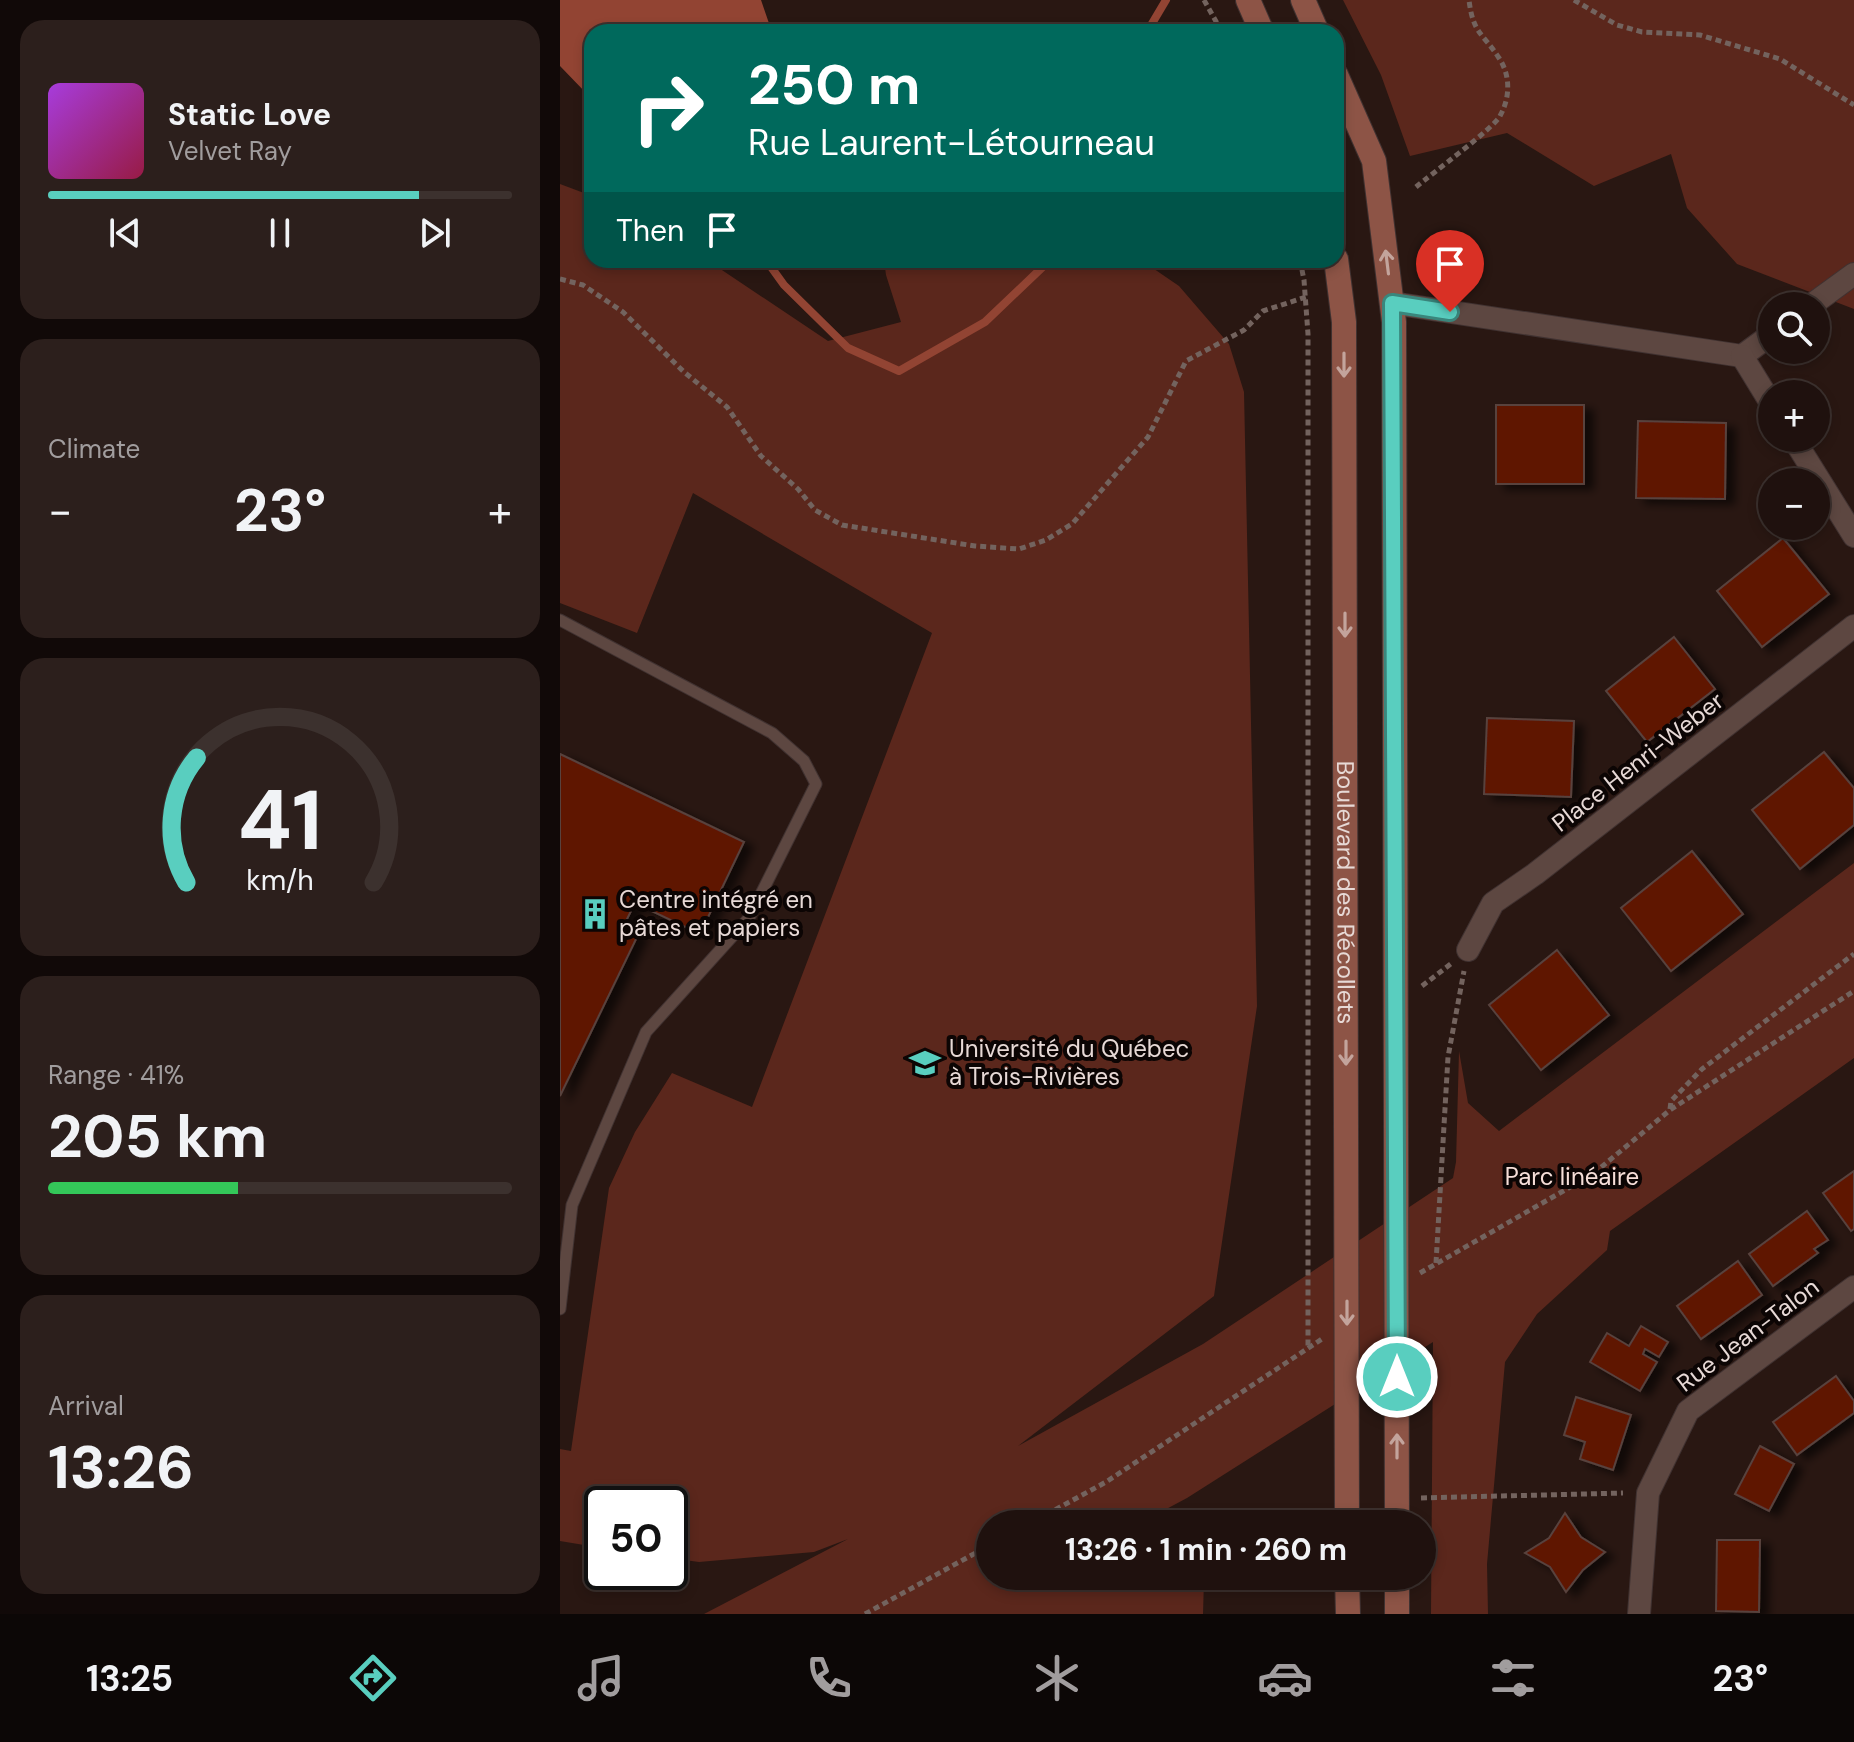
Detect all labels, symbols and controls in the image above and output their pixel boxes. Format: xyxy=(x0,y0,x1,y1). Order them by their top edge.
text: 250 m xyxy=(748,48,920,121)
icon: right xyxy=(616,56,720,160)
text: Static Love xyxy=(168,95,331,134)
text: Rue Laurent-Létourneau xyxy=(748,119,1155,166)
text: Velvet Ray xyxy=(168,134,292,168)
icon: arrive xyxy=(700,208,744,252)
icon: previous xyxy=(103,211,147,255)
icon: pause xyxy=(258,211,302,255)
icon: next xyxy=(413,211,457,255)
text: Then xyxy=(616,211,684,250)
pin xyxy=(1416,230,1484,312)
icon: arrive xyxy=(1428,242,1472,286)
one-way arrow xyxy=(1379,250,1394,276)
map controls xyxy=(1758,292,1830,540)
button: search xyxy=(1758,292,1830,364)
one-way arrow xyxy=(1336,351,1352,378)
button: + xyxy=(1758,380,1830,452)
text: Climate xyxy=(48,432,140,466)
button: − xyxy=(1758,468,1830,540)
text: 23° xyxy=(234,471,326,550)
text: − xyxy=(48,482,72,540)
text: + xyxy=(488,482,512,540)
one-way arrow xyxy=(1337,611,1353,638)
street label: Place Henri-Weber xyxy=(1546,685,1730,838)
street label: Boulevard des Récollets xyxy=(1330,761,1362,1024)
text: 41 xyxy=(238,766,322,875)
text: km/h xyxy=(246,862,314,899)
place label: Centre intégré en pâtes et papiers xyxy=(619,884,813,943)
building icon: Centre intégré en pâtes et papiers xyxy=(578,897,612,931)
place label: Université du Québec à Trois-Rivières xyxy=(949,1033,1189,1092)
one-way arrow xyxy=(1338,1039,1354,1066)
school or university icon: Université du Québec à Trois-Rivières xyxy=(908,1046,942,1080)
text: Range · 41% xyxy=(48,1058,184,1092)
text: 205 km xyxy=(48,1097,267,1176)
park label: Parc linéaire xyxy=(1505,1161,1639,1192)
street label: Rue Jean-Talon xyxy=(1670,1271,1825,1398)
one-way arrow xyxy=(1339,1299,1355,1326)
position arrow xyxy=(1355,1335,1439,1419)
text: Arrival xyxy=(48,1389,124,1423)
text: 13:26 xyxy=(48,1428,194,1507)
one-way arrow xyxy=(1389,1433,1405,1460)
speed limit sign: 50 xyxy=(584,1486,688,1590)
text: 13:26 · 1 min · 260 m xyxy=(1065,1530,1347,1569)
icon: directions xyxy=(345,1650,401,1706)
icon: music xyxy=(573,1650,629,1706)
icon: phone xyxy=(801,1650,857,1706)
icon: climate xyxy=(1029,1650,1085,1706)
icon: car xyxy=(1257,1650,1313,1706)
icon: filters xyxy=(1485,1650,1541,1706)
text: 13:25 xyxy=(86,1655,173,1702)
text: 23° xyxy=(1712,1655,1768,1702)

